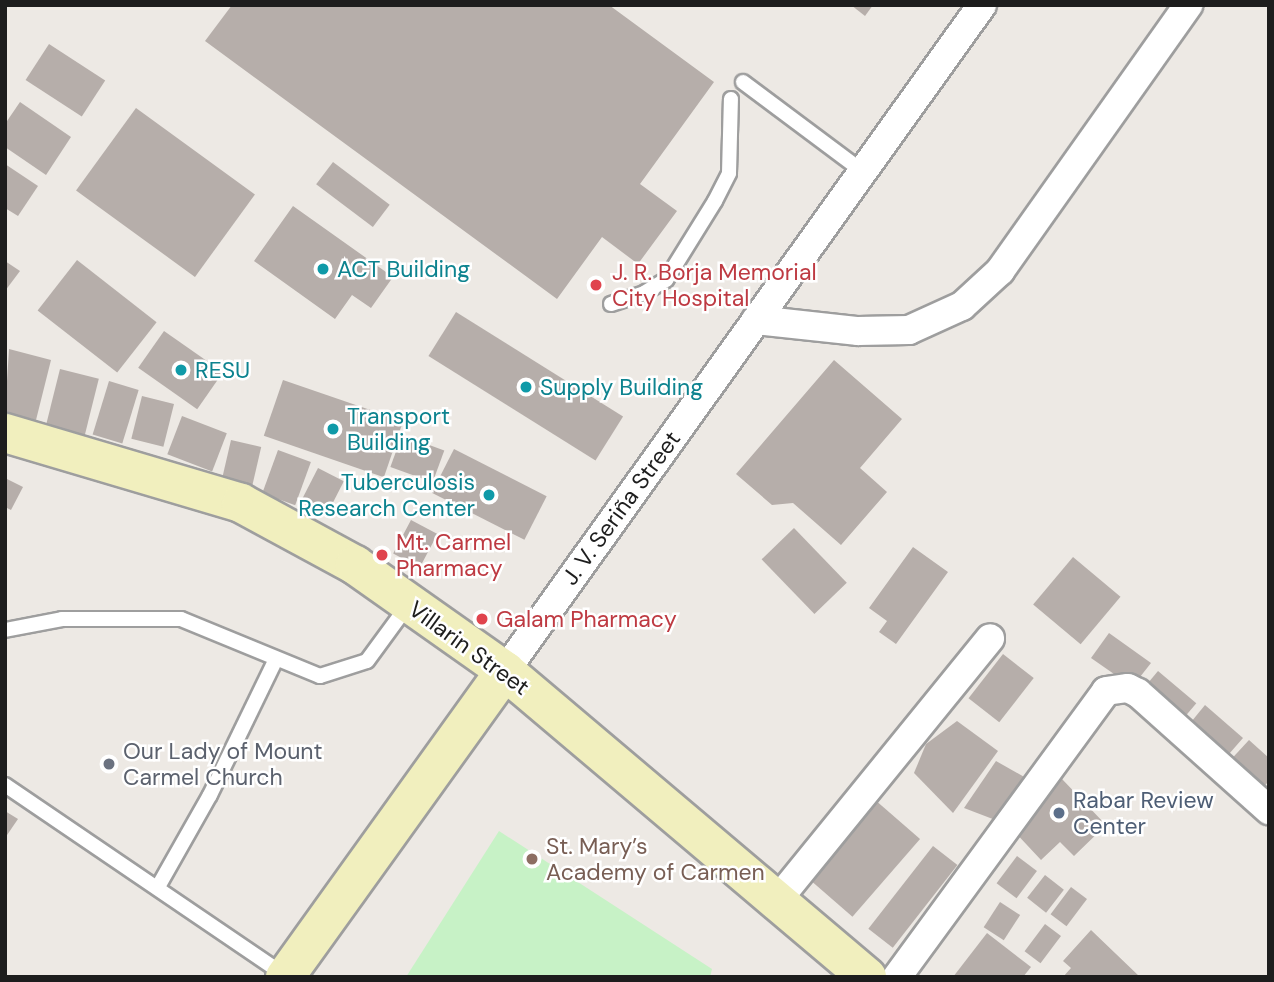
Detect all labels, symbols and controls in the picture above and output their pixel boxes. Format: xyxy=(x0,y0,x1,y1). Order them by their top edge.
place label: ACT Building xyxy=(337,255,470,283)
place label: J. R. Borja Memorial City Hospital xyxy=(612,258,817,312)
marker: ACT Building xyxy=(315,261,331,277)
marker: J. R. Borja Memorial City Hospital xyxy=(586,275,606,295)
place label: RESU xyxy=(195,356,250,384)
marker: RESU xyxy=(173,362,189,378)
place label: Supply Building xyxy=(540,373,703,401)
marker: Supply Building xyxy=(518,379,534,395)
place label: Transport Building xyxy=(347,402,450,456)
marker: Transport Building xyxy=(325,421,341,437)
street label: J. V. Seriña Street xyxy=(556,426,686,590)
place label: Tuberculosis Research Center xyxy=(298,468,475,522)
marker: Tuberculosis Research Center xyxy=(481,487,497,503)
place label: Mt. Carmel Pharmacy xyxy=(396,528,511,582)
marker: Mt. Carmel Pharmacy xyxy=(374,547,390,563)
street label: Villarin Street xyxy=(403,595,535,701)
place label: Galam Pharmacy xyxy=(496,605,677,633)
marker: Galam Pharmacy xyxy=(474,611,490,627)
place label: Our Lady of Mount Carmel Church xyxy=(123,737,323,791)
marker: Our Lady of Mount Carmel Church xyxy=(101,756,117,772)
place label: Rabar Review Center xyxy=(1073,786,1214,840)
marker: Rabar Review Center xyxy=(1051,805,1067,821)
place label: St. Mary’s Academy of Carmen xyxy=(546,832,765,886)
marker: St. Mary’s Academy of Carmen xyxy=(524,851,540,867)

